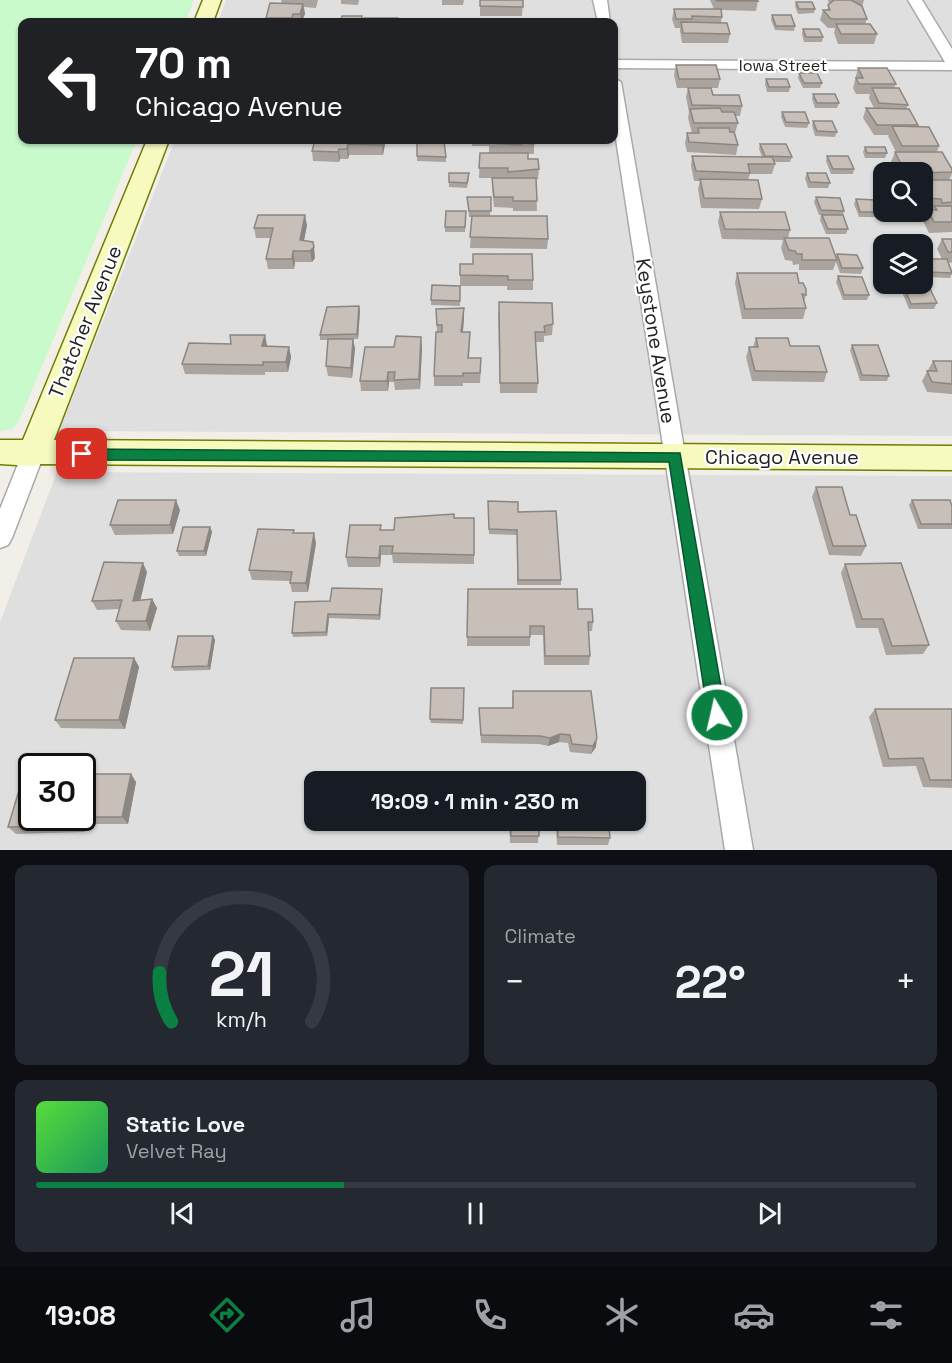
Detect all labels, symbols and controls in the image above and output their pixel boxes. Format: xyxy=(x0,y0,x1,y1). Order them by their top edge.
text: 70 m xyxy=(135,37,232,90)
icon: left xyxy=(36,42,114,120)
street label: Iowa Street xyxy=(739,55,827,76)
text: Chicago Avenue xyxy=(135,89,343,124)
map controls xyxy=(873,162,933,294)
button: search xyxy=(873,162,933,222)
button: layers xyxy=(873,234,933,294)
street label: Thatcher Avenue xyxy=(42,242,128,402)
street label: Keystone Avenue xyxy=(630,256,682,426)
pin xyxy=(56,428,107,479)
icon: arrive xyxy=(65,437,98,470)
street label: Chicago Avenue xyxy=(705,444,859,470)
position arrow xyxy=(685,683,749,747)
speed limit sign: 30 xyxy=(18,753,96,831)
text: 19:09 · 1 min · 230 m xyxy=(371,787,579,815)
text: Climate xyxy=(505,923,576,949)
text: 21 xyxy=(209,935,274,1014)
text: 22° xyxy=(675,954,746,1011)
text: − xyxy=(505,961,525,1003)
text: + xyxy=(896,961,916,1003)
text: km/h xyxy=(216,1006,267,1033)
text: Static Love xyxy=(126,1110,245,1138)
text: Velvet Ray xyxy=(126,1138,227,1164)
icon: previous xyxy=(166,1197,199,1230)
icon: pause xyxy=(459,1197,492,1230)
icon: next xyxy=(753,1197,786,1230)
icon: directions xyxy=(206,1294,248,1336)
icon: music xyxy=(337,1294,379,1336)
icon: phone xyxy=(469,1294,511,1336)
icon: climate xyxy=(601,1294,643,1336)
icon: car xyxy=(733,1294,775,1336)
icon: filters xyxy=(865,1294,907,1336)
text: 19:08 xyxy=(45,1298,116,1333)

